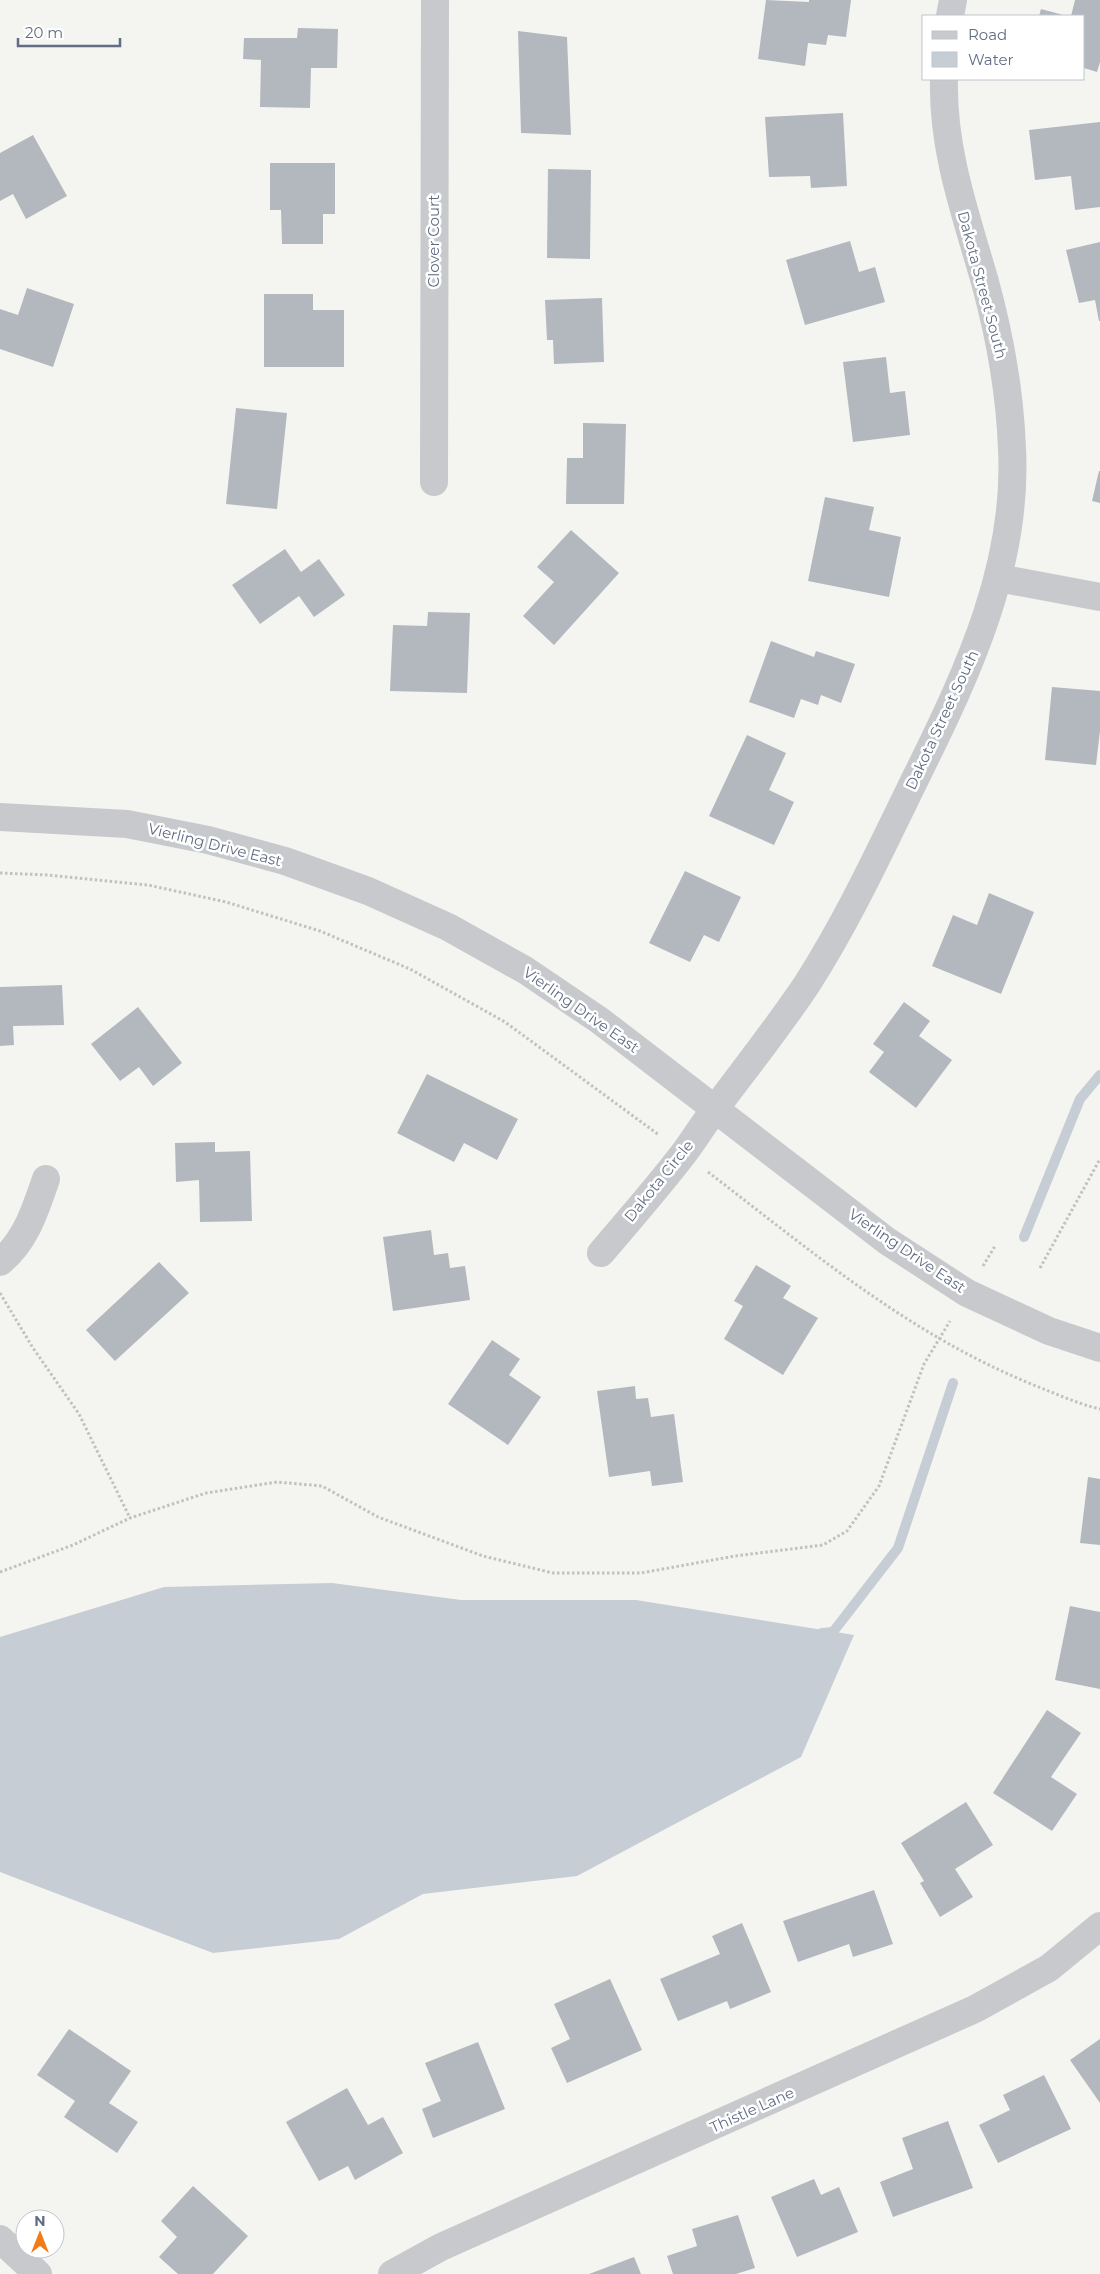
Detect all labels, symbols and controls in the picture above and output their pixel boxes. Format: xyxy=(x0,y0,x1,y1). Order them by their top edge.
scale bar xyxy=(18,15,120,47)
legend xyxy=(922,15,1085,80)
text: 20 m xyxy=(25,23,63,42)
text: Road xyxy=(968,25,1007,44)
text: Water xyxy=(968,50,1014,69)
street label: Clover Court xyxy=(424,195,443,287)
street label: Dakota Street South xyxy=(954,209,1011,361)
street label: Dakota Street South xyxy=(901,647,982,793)
street label: Vierling Drive East xyxy=(146,819,284,870)
street label: Vierling Drive East xyxy=(520,963,643,1057)
street label: Dakota Circle xyxy=(620,1136,697,1225)
street label: Vierling Drive East xyxy=(845,1204,969,1297)
street label: Thistle Lane xyxy=(707,2083,797,2137)
north arrow xyxy=(15,2209,65,2259)
text: N xyxy=(34,2212,46,2230)

